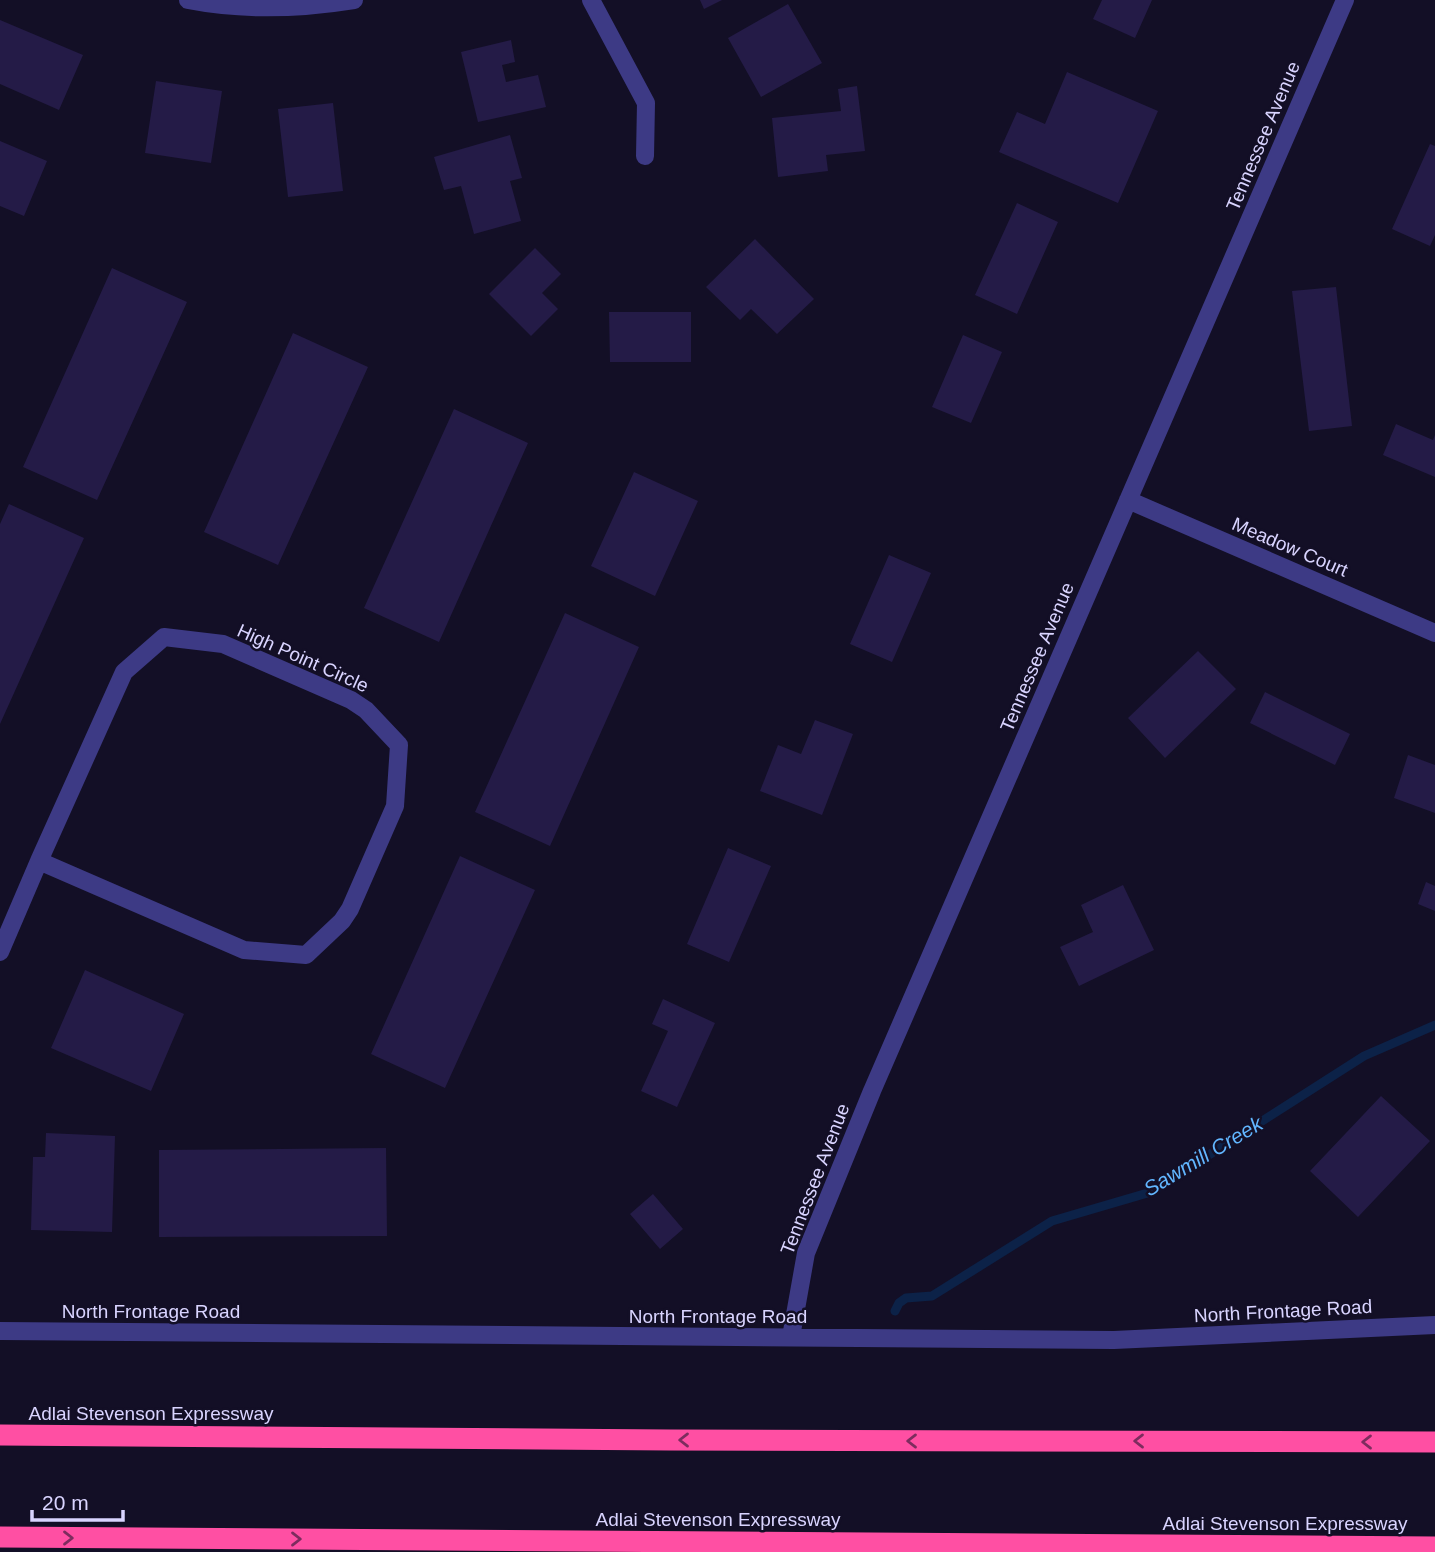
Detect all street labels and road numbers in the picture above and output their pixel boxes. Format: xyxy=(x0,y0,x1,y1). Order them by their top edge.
street label: Tennessee Avenue xyxy=(1222,58,1304,214)
street label: Meadow Court xyxy=(1229,513,1352,581)
street label: Tennessee Avenue xyxy=(996,579,1078,735)
street label: High Point Circle xyxy=(234,620,372,696)
street label: Tennessee Avenue xyxy=(776,1100,854,1258)
street label: North Frontage Road xyxy=(1193,1296,1373,1326)
street label: North Frontage Road xyxy=(62,1301,240,1322)
street label: North Frontage Road xyxy=(629,1306,807,1327)
street label: Adlai Stevenson Expressway xyxy=(28,1403,274,1424)
street label: Adlai Stevenson Expressway xyxy=(595,1509,841,1530)
street label: Adlai Stevenson Expressway xyxy=(1162,1513,1408,1534)

